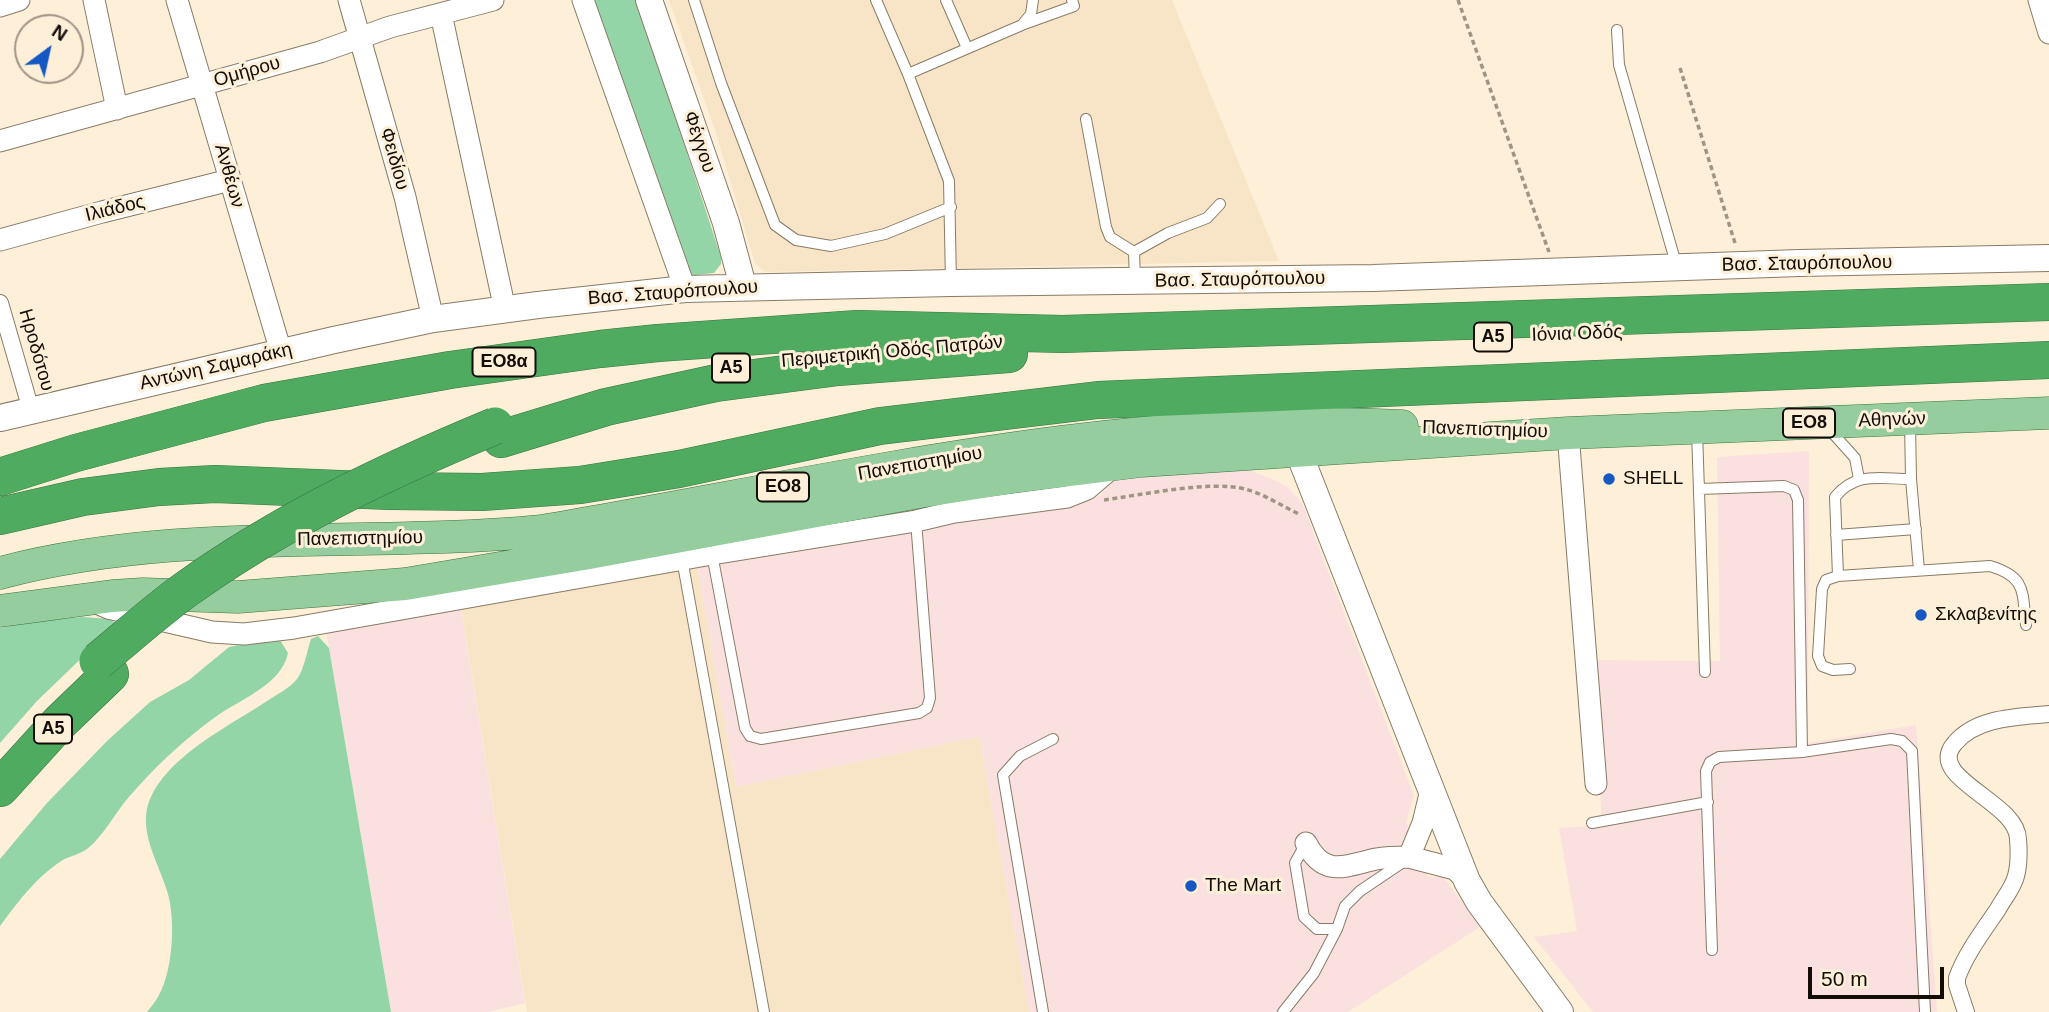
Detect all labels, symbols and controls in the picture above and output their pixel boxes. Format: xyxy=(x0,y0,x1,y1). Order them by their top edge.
north arrow xyxy=(14,14,84,84)
text: N xyxy=(48,20,71,45)
street label: Ομήρου xyxy=(211,52,283,92)
street label: Φέγγου xyxy=(678,108,720,176)
street label: Φειδίου xyxy=(374,125,414,193)
street label: Ανθέων xyxy=(209,142,249,210)
street label: Ιλιάδος xyxy=(83,191,147,227)
street label: Βασ. Σταυρόπουλου xyxy=(1722,251,1892,277)
street label: Βασ. Σταυρόπουλου xyxy=(1155,267,1325,293)
street label: Βασ. Σταυρόπουλου xyxy=(587,276,759,310)
street label: Ηροδότου xyxy=(13,306,59,394)
street label: Ιόνια Οδός xyxy=(1531,321,1623,347)
road number: Α5 xyxy=(1474,323,1512,352)
street label: Περιμετρική Οδός Πατρών xyxy=(780,331,1004,373)
street label: Αντώνη Σαμαράκη xyxy=(138,338,294,396)
road number: ΕΟ8α xyxy=(472,348,536,376)
road number: Α5 xyxy=(712,354,750,382)
street label: Αθηνών xyxy=(1858,407,1926,433)
road number: ΕΟ8 xyxy=(1783,408,1835,438)
street label: Πανεπιστημίου xyxy=(1422,416,1548,444)
street label: Πανεπιστημίου xyxy=(856,442,984,486)
place label: SHELL xyxy=(1623,468,1683,490)
marker: SHELL xyxy=(1601,471,1617,487)
road number: ΕΟ8 xyxy=(757,472,809,502)
street label: Πανεπιστημίου xyxy=(297,527,423,551)
place label: Σκλαβενίτης xyxy=(1935,604,2037,626)
marker: Σκλαβενίτης xyxy=(1913,607,1929,623)
road number: Α5 xyxy=(34,714,72,744)
place label: The Mart xyxy=(1205,875,1281,897)
marker: The Mart xyxy=(1183,878,1199,894)
scale bar xyxy=(1811,953,1948,997)
text: 50 m xyxy=(1821,967,1868,990)

